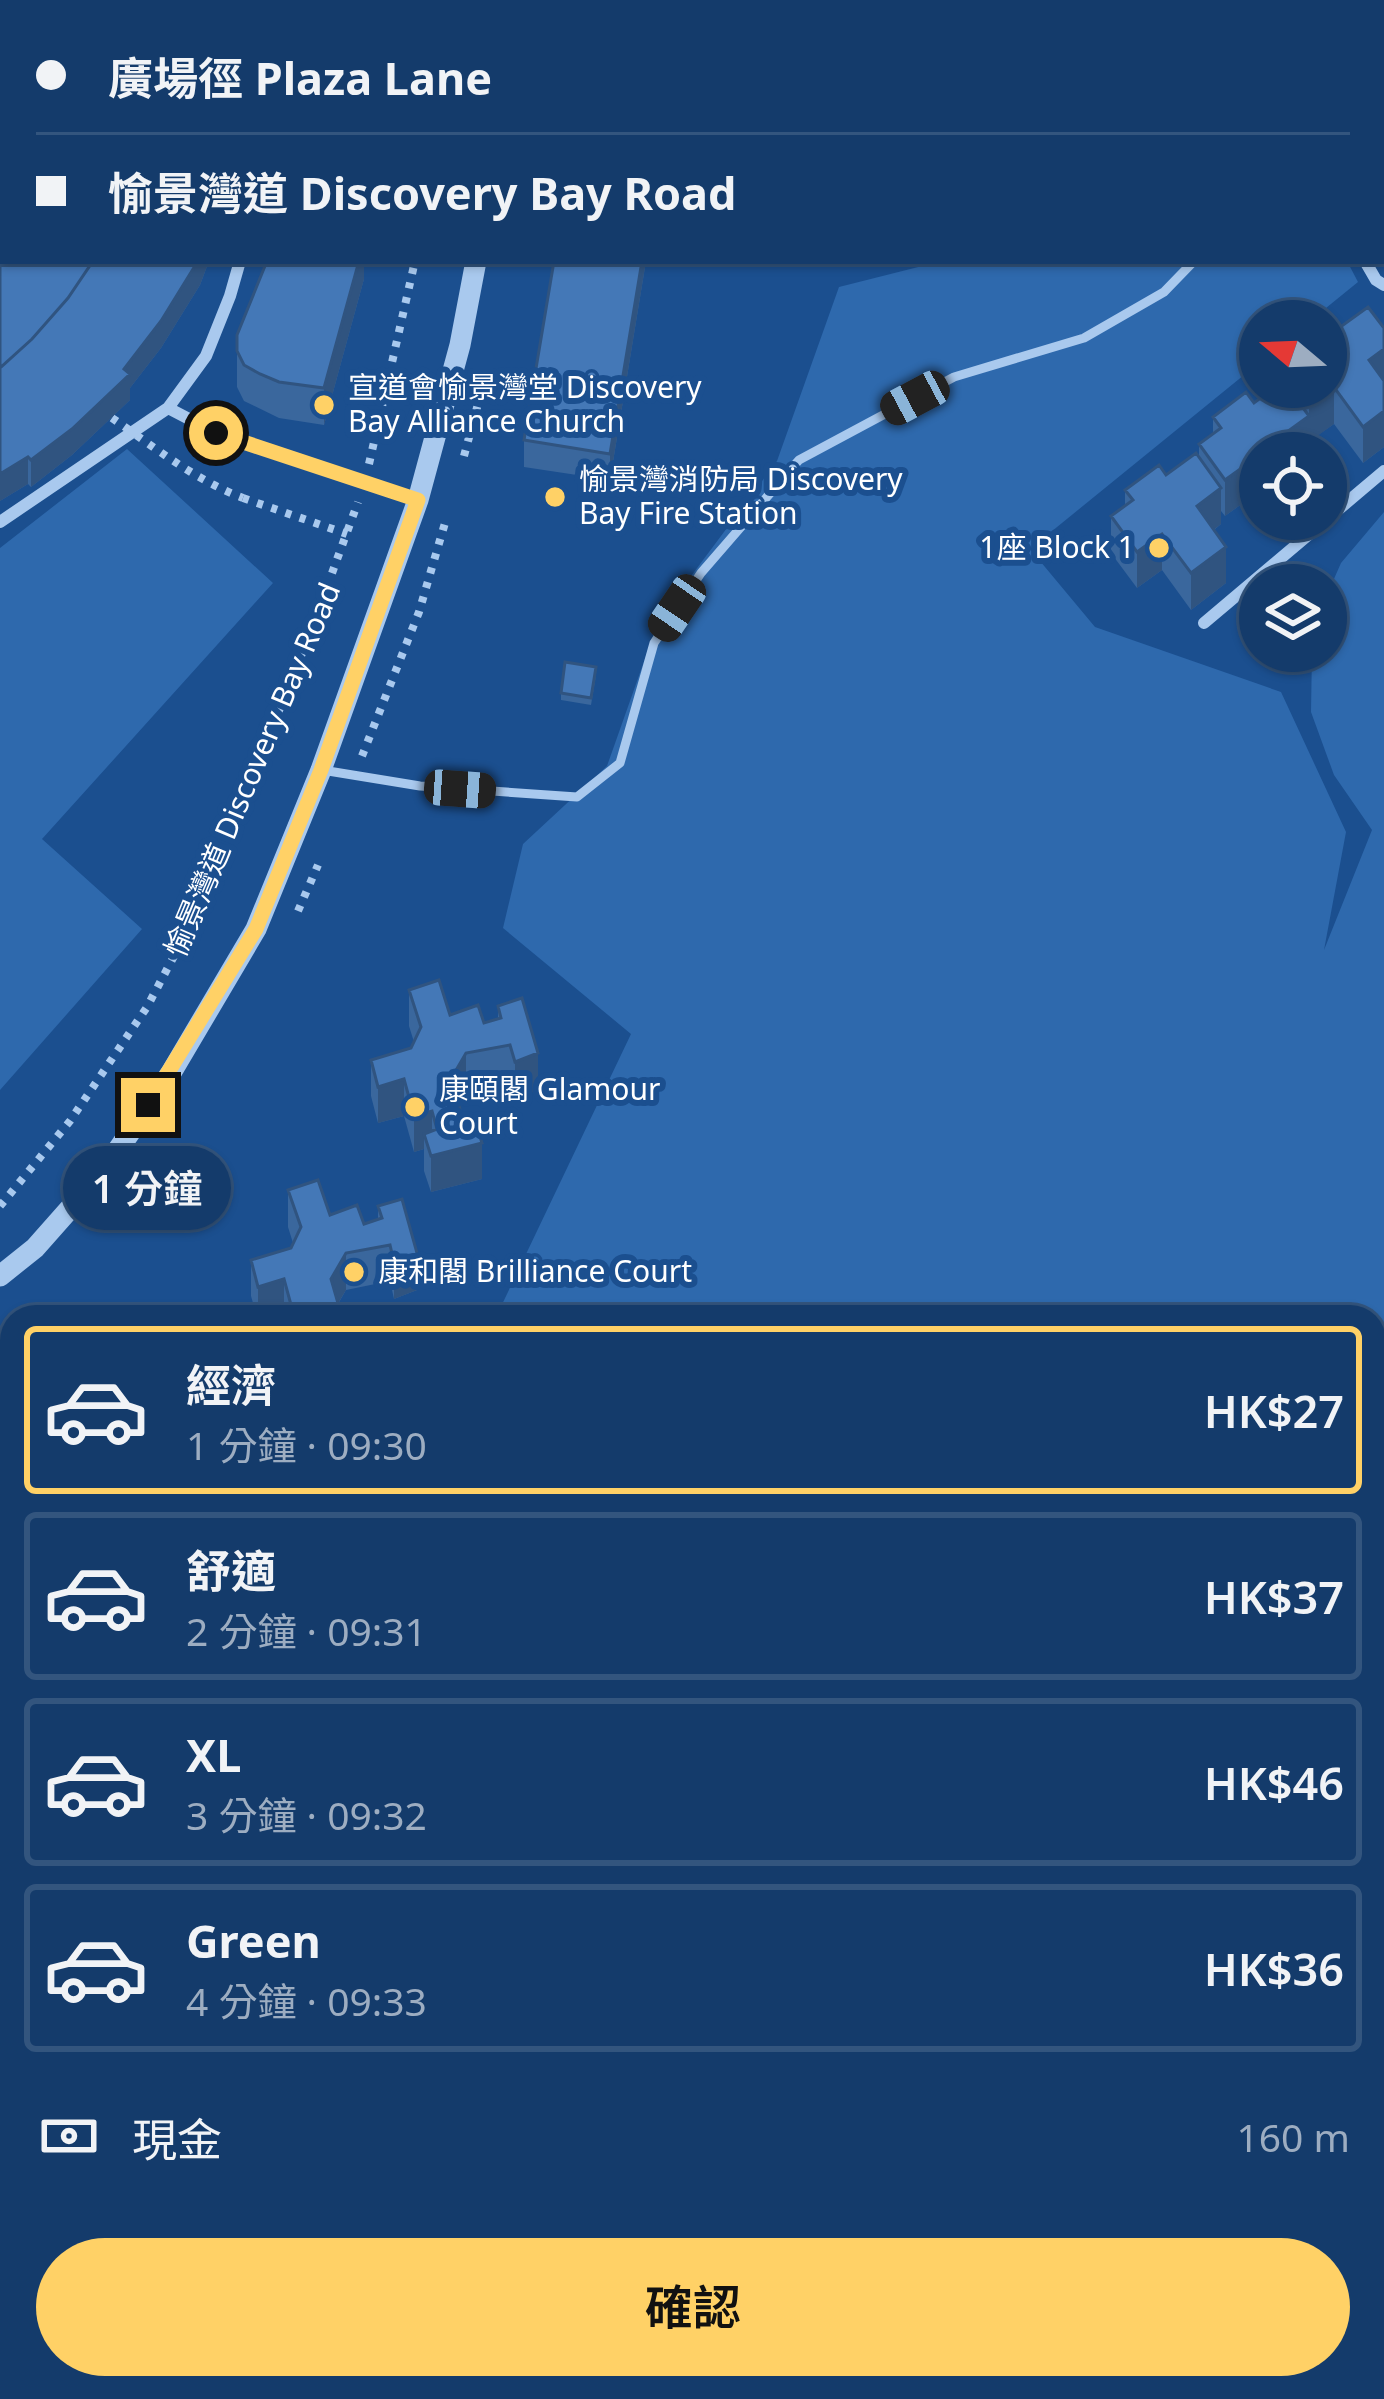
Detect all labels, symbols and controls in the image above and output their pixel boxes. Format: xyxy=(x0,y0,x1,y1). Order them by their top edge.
text: 廣場徑 Plaza Lane xyxy=(108,47,492,108)
text: 愉景灣道 Discovery Bay Road xyxy=(108,162,737,223)
north arrow xyxy=(1239,300,1347,408)
map controls xyxy=(1239,300,1347,672)
car xyxy=(875,365,955,431)
place label: 宣道會愉景灣堂 Discovery Bay Alliance Church xyxy=(348,366,702,441)
marker: 宣道會愉景灣堂 Discovery Bay Alliance Church xyxy=(311,392,337,418)
route start xyxy=(189,406,243,460)
button: locate xyxy=(1239,432,1347,540)
place label: 愉景灣消防局 Discovery Bay Fire Station xyxy=(579,458,903,533)
marker: 愉景灣消防局 Discovery Bay Fire Station xyxy=(542,484,568,510)
place label: 1座 Block 1 xyxy=(979,526,1135,567)
marker: 1座 Block 1 xyxy=(1146,535,1172,561)
button: layers xyxy=(1239,564,1347,672)
car xyxy=(642,568,712,648)
street label: 愉景灣道 Discovery Bay Road xyxy=(154,576,349,963)
car xyxy=(423,769,497,809)
place label: 康頤閣 Glamour Court xyxy=(439,1068,660,1143)
route end xyxy=(121,1078,175,1132)
marker: 康頤閣 Glamour Court xyxy=(402,1094,428,1120)
callout: 1 分鐘 xyxy=(64,1147,232,1231)
text: 1 分鐘 xyxy=(92,1161,202,1214)
place label: 康和閣 Brilliance Court xyxy=(378,1250,692,1291)
marker: 康和閣 Brilliance Court xyxy=(341,1259,367,1285)
text: 經濟 xyxy=(186,1354,276,1415)
icon: car xyxy=(42,1356,150,1464)
text: HK$27 xyxy=(1204,1380,1344,1441)
text: 1 分鐘 · 09:30 xyxy=(186,1418,427,1471)
text: 舒適 xyxy=(186,1540,276,1601)
icon: car xyxy=(42,1542,150,1650)
text: HK$37 xyxy=(1204,1566,1344,1627)
text: 2 分鐘 · 09:31 xyxy=(186,1604,427,1657)
text: XL xyxy=(186,1724,241,1785)
icon: car xyxy=(42,1728,150,1836)
text: HK$46 xyxy=(1204,1752,1344,1813)
text: 3 分鐘 · 09:32 xyxy=(186,1788,427,1841)
text: Green xyxy=(186,1910,321,1971)
icon: car xyxy=(42,1914,150,2022)
text: HK$36 xyxy=(1204,1938,1344,1999)
text: 4 分鐘 · 09:33 xyxy=(186,1974,427,2027)
icon: cash xyxy=(36,2103,102,2169)
text: 現金 xyxy=(132,2108,222,2169)
text: 160 m xyxy=(1236,2110,1350,2163)
button: 確認 xyxy=(36,2238,1350,2376)

